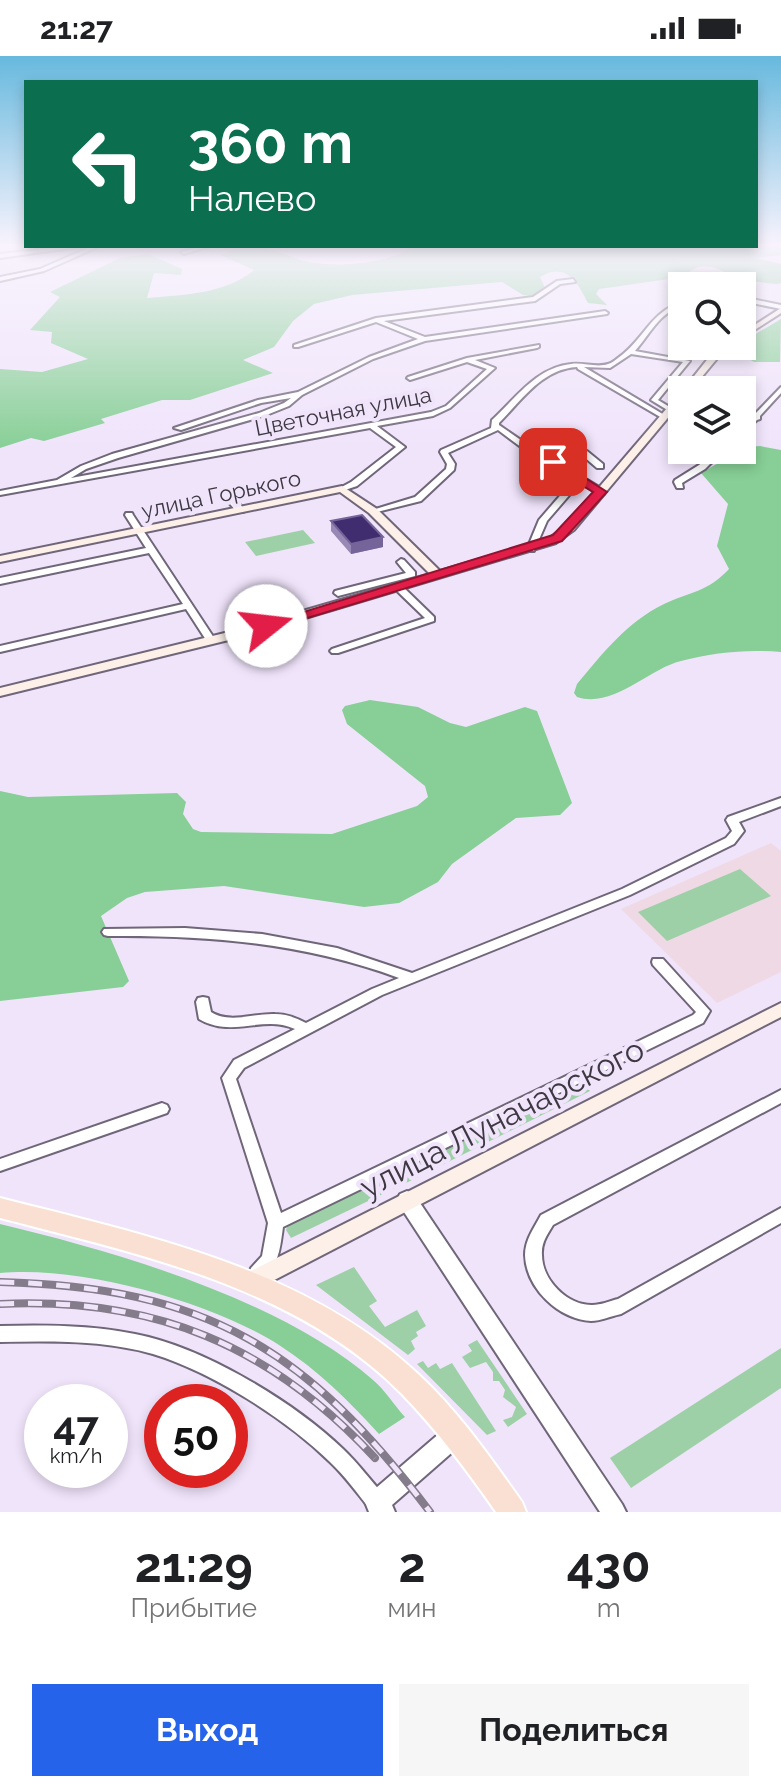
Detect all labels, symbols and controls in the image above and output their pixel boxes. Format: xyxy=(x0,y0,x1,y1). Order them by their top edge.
text: 21:27 xyxy=(40,11,113,46)
text: 360 m xyxy=(188,110,353,176)
icon: left xyxy=(56,112,160,216)
text: Налево xyxy=(188,177,316,219)
map controls xyxy=(668,272,756,464)
button: search xyxy=(668,272,756,360)
button: layers xyxy=(668,376,756,464)
street label: Цветочная улица xyxy=(253,381,433,441)
pin xyxy=(519,428,587,496)
icon: arrive xyxy=(531,440,575,484)
street label: улица Горького xyxy=(139,464,303,524)
position arrow xyxy=(224,584,308,668)
street label: улица Луначарского xyxy=(354,1030,650,1205)
speed limit sign: 50 xyxy=(144,1384,248,1488)
text: 47 xyxy=(53,1402,99,1449)
text: km/h xyxy=(50,1444,102,1468)
text: 21:29 xyxy=(135,1537,253,1593)
text: 2 xyxy=(398,1537,426,1593)
text: 430 xyxy=(567,1537,651,1593)
text: Прибытие xyxy=(130,1593,257,1623)
text: мин xyxy=(388,1593,436,1623)
text: m xyxy=(597,1593,621,1623)
button: Выход xyxy=(32,1684,383,1776)
button: Поделиться xyxy=(399,1684,749,1776)

